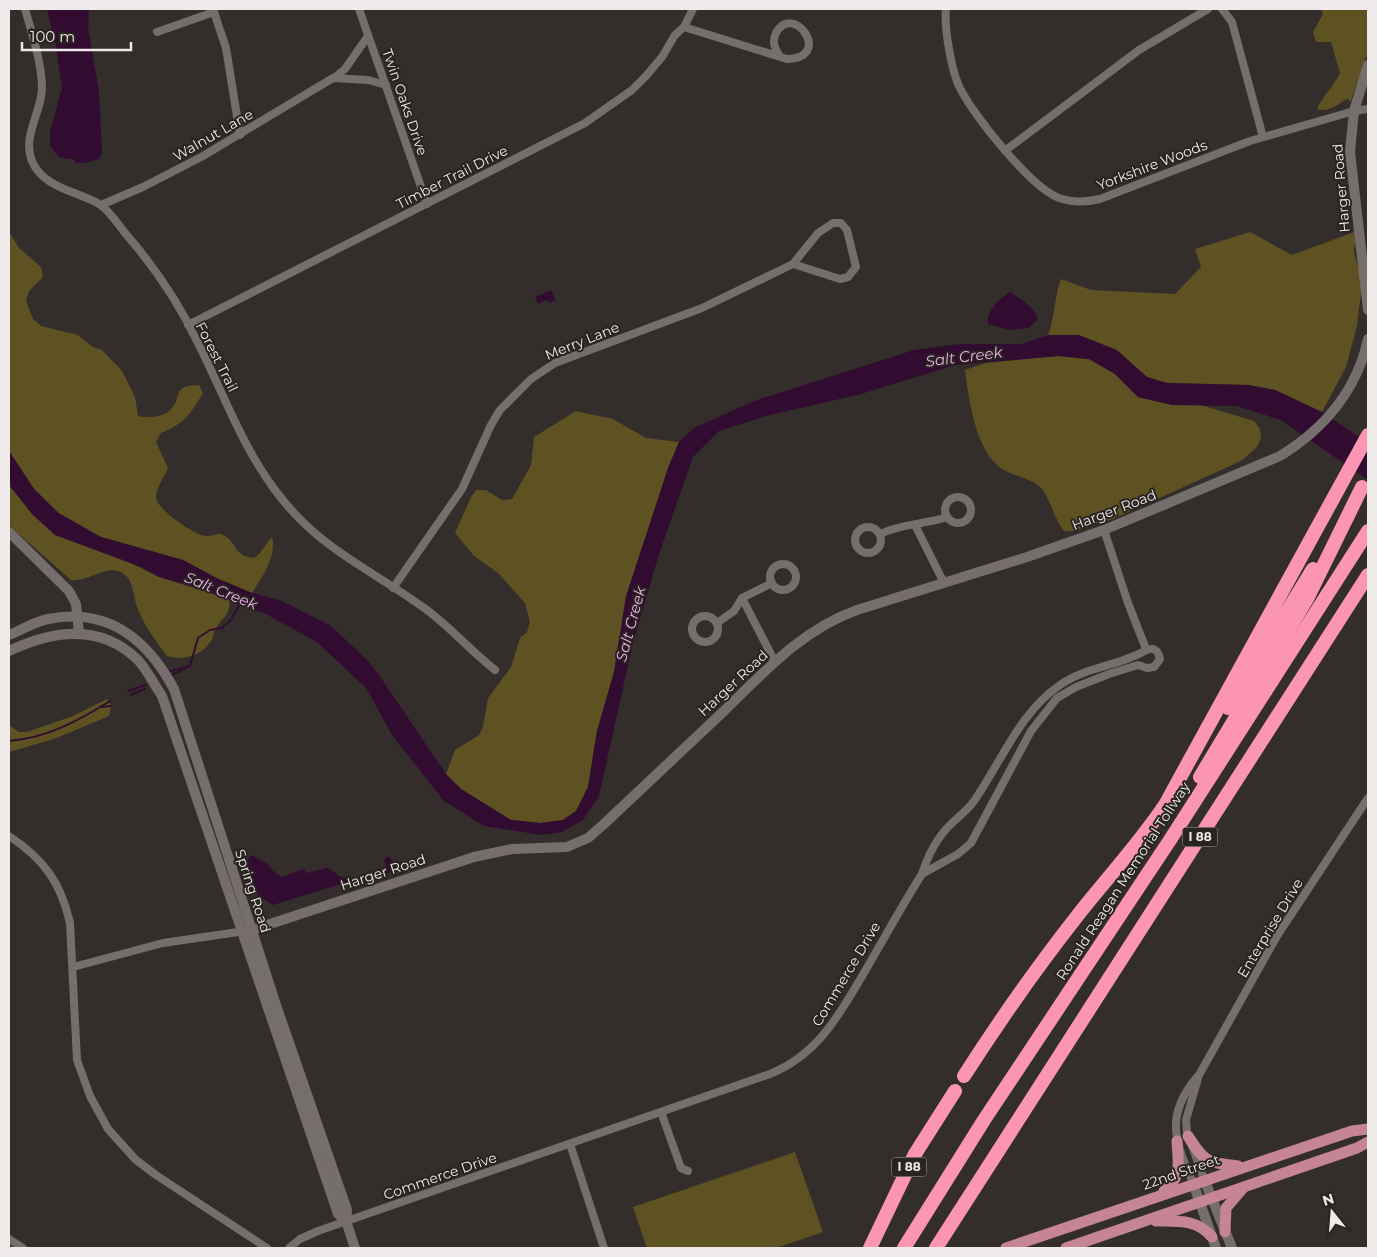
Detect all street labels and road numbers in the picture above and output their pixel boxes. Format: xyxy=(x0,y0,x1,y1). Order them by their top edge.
street label: Twin Oaks Drive xyxy=(378,46,432,158)
street label: Walnut Lane xyxy=(170,105,256,165)
street label: Yorkshire Woods xyxy=(1094,136,1210,194)
street label: Timber Trail Drive xyxy=(393,141,511,213)
street label: Harger Road xyxy=(1328,143,1354,233)
street label: Merry Lane xyxy=(542,318,622,364)
street label: Forest Trail xyxy=(192,319,242,395)
street label: Harger Road xyxy=(1069,486,1159,534)
street label: Harger Road xyxy=(694,646,772,720)
street label: Ronald Reagan Memorial Tollway xyxy=(1052,778,1194,984)
road number: I 88 xyxy=(1182,828,1218,846)
street label: Spring Road xyxy=(231,847,275,935)
street label: Harger Road xyxy=(338,850,428,894)
street label: Enterprise Drive xyxy=(1233,875,1307,981)
street label: Commerce Drive xyxy=(808,919,884,1029)
street label: Commerce Drive xyxy=(381,1148,499,1204)
street label: 22nd Street xyxy=(1140,1150,1222,1194)
road number: I 88 xyxy=(892,1158,926,1176)

